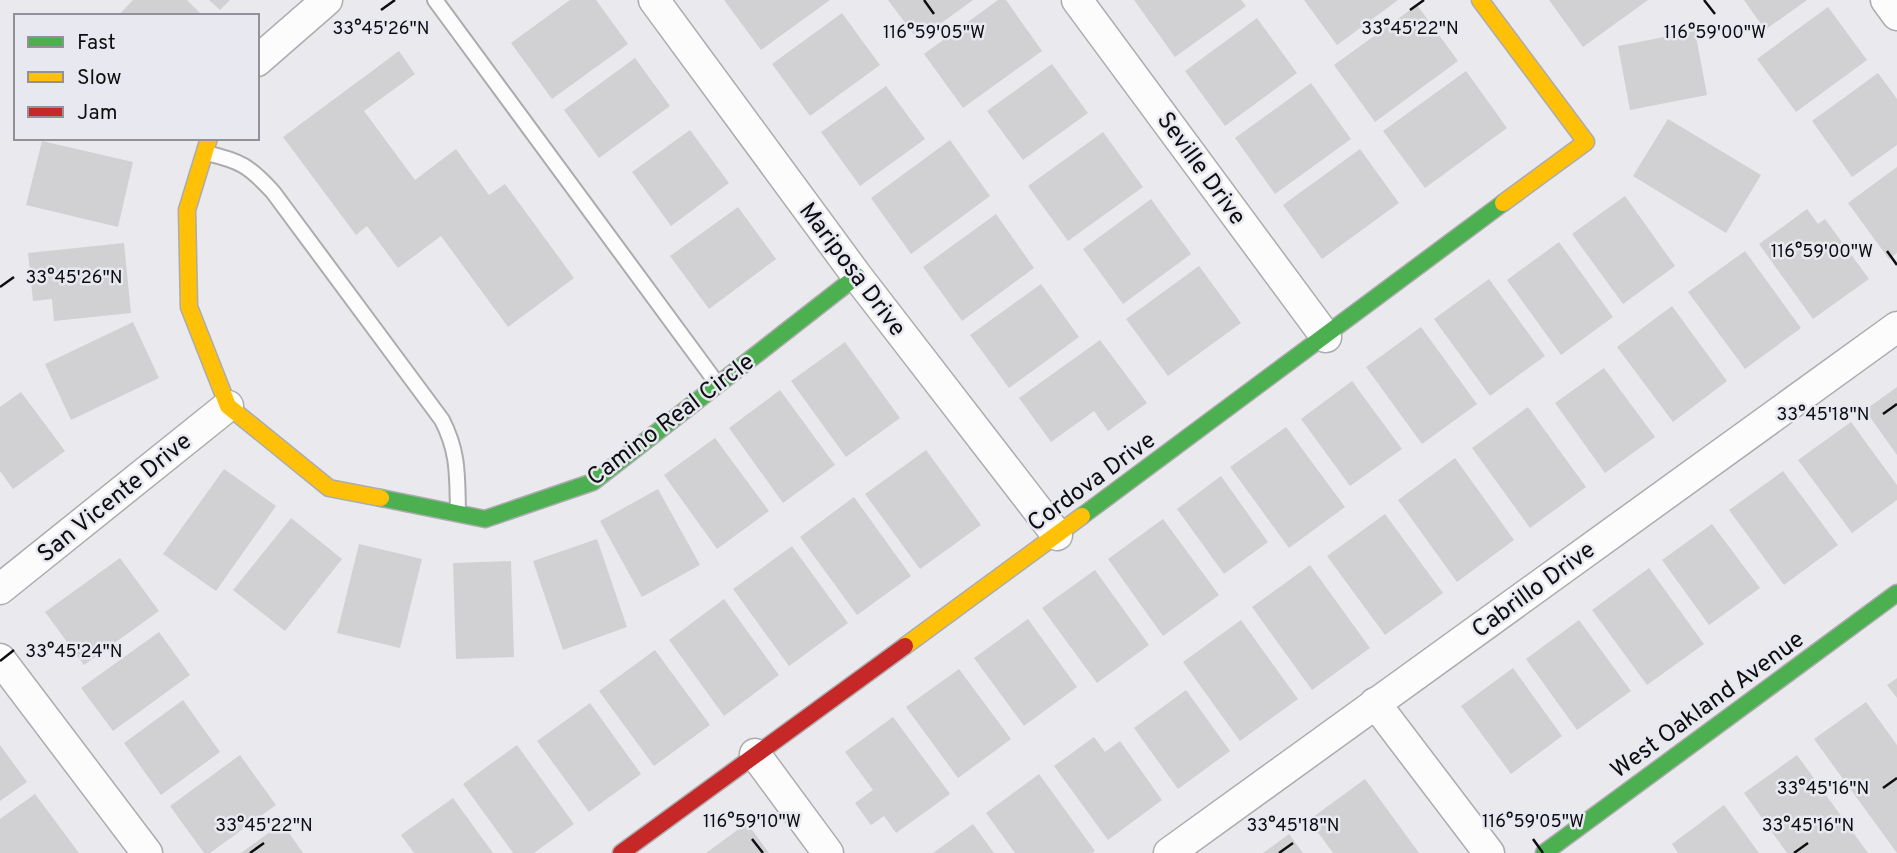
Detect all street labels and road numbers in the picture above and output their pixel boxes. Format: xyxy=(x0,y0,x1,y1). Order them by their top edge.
street label: Seville Drive xyxy=(1149,107,1252,232)
street label: Mariposa Drive xyxy=(791,197,912,343)
street label: Camino Real Circle xyxy=(581,348,761,493)
street label: Cordova Drive xyxy=(1022,426,1162,539)
street label: San Vicente Drive xyxy=(32,427,199,570)
street label: Cabrillo Drive xyxy=(1467,536,1602,645)
street label: West Oakland Avenue xyxy=(1605,625,1811,786)

